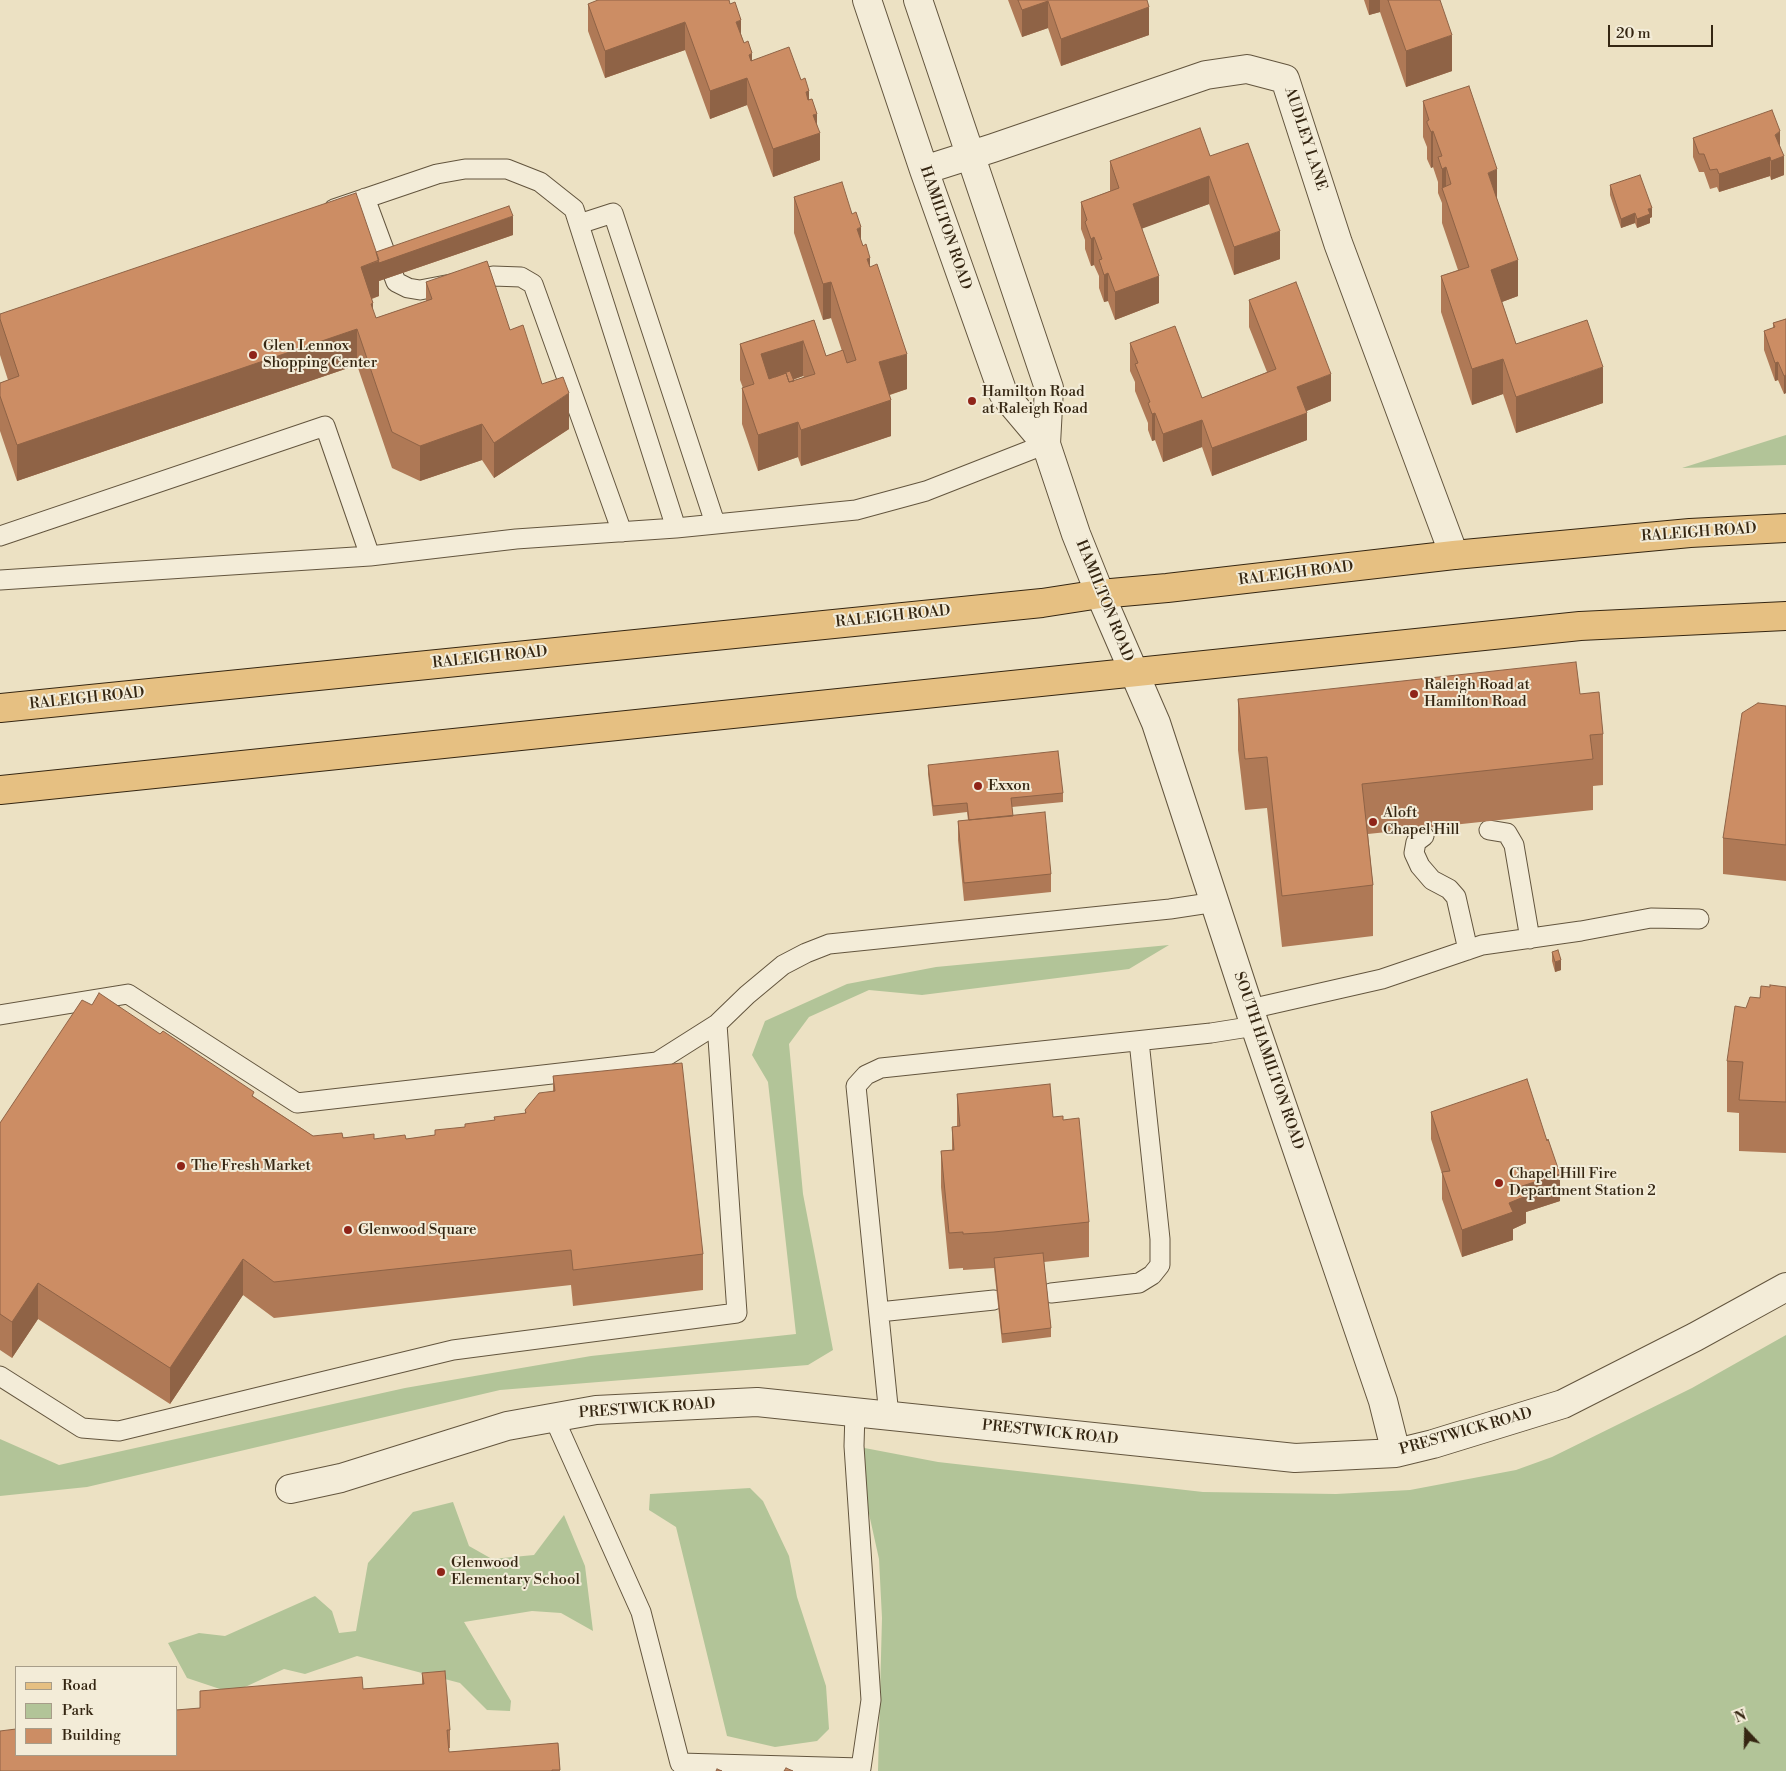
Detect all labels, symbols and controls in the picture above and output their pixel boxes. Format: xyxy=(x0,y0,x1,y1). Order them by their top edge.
scale bar xyxy=(1611,15,1716,47)
text: 20 m xyxy=(1616,24,1651,43)
street label: AUDLEY LANE xyxy=(1280,85,1330,193)
street label: HAMILTON ROAD xyxy=(915,164,975,292)
place label: Glen Lennox Shopping Center xyxy=(263,337,377,372)
marker: Glen Lennox Shopping Center xyxy=(247,349,259,361)
place label: Hamilton Road at Raleigh Road xyxy=(982,383,1088,418)
marker: Hamilton Road at Raleigh Road xyxy=(966,395,978,407)
street label: RALEIGH ROAD xyxy=(1641,520,1757,546)
street label: HAMILTON ROAD xyxy=(1071,537,1137,665)
street label: RALEIGH ROAD xyxy=(1237,558,1355,590)
street label: RALEIGH ROAD xyxy=(835,602,951,632)
street label: RALEIGH ROAD xyxy=(432,643,548,673)
place label: Raleigh Road at Hamilton Road xyxy=(1424,676,1530,711)
street label: RALEIGH ROAD xyxy=(29,684,145,714)
marker: Raleigh Road at Hamilton Road xyxy=(1408,688,1420,700)
place label: Exxon xyxy=(988,777,1031,795)
marker: Exxon xyxy=(972,780,984,792)
place label: Aloft Chapel Hill xyxy=(1383,804,1459,839)
marker: Aloft Chapel Hill xyxy=(1367,816,1379,828)
street label: SOUTH HAMILTON ROAD xyxy=(1229,970,1307,1152)
place label: The Fresh Market xyxy=(191,1157,311,1175)
marker: The Fresh Market xyxy=(175,1160,187,1172)
place label: Chapel Hill Fire Department Station 2 xyxy=(1509,1165,1656,1200)
marker: Chapel Hill Fire Department Station 2 xyxy=(1493,1177,1505,1189)
place label: Glenwood Square xyxy=(358,1221,477,1239)
marker: Glenwood Square xyxy=(342,1224,354,1236)
street label: PRESTWICK ROAD xyxy=(578,1395,716,1423)
street label: PRESTWICK ROAD xyxy=(1398,1404,1534,1460)
street label: PRESTWICK ROAD xyxy=(981,1417,1119,1449)
place label: Glenwood Elementary School xyxy=(451,1554,580,1589)
marker: Glenwood Elementary School xyxy=(435,1566,447,1578)
legend xyxy=(15,1666,178,1756)
text: Road xyxy=(62,1676,97,1695)
text: Park xyxy=(62,1701,93,1720)
north arrow xyxy=(1721,1706,1771,1756)
text: N xyxy=(1732,1707,1749,1727)
text: Building xyxy=(62,1726,121,1745)

